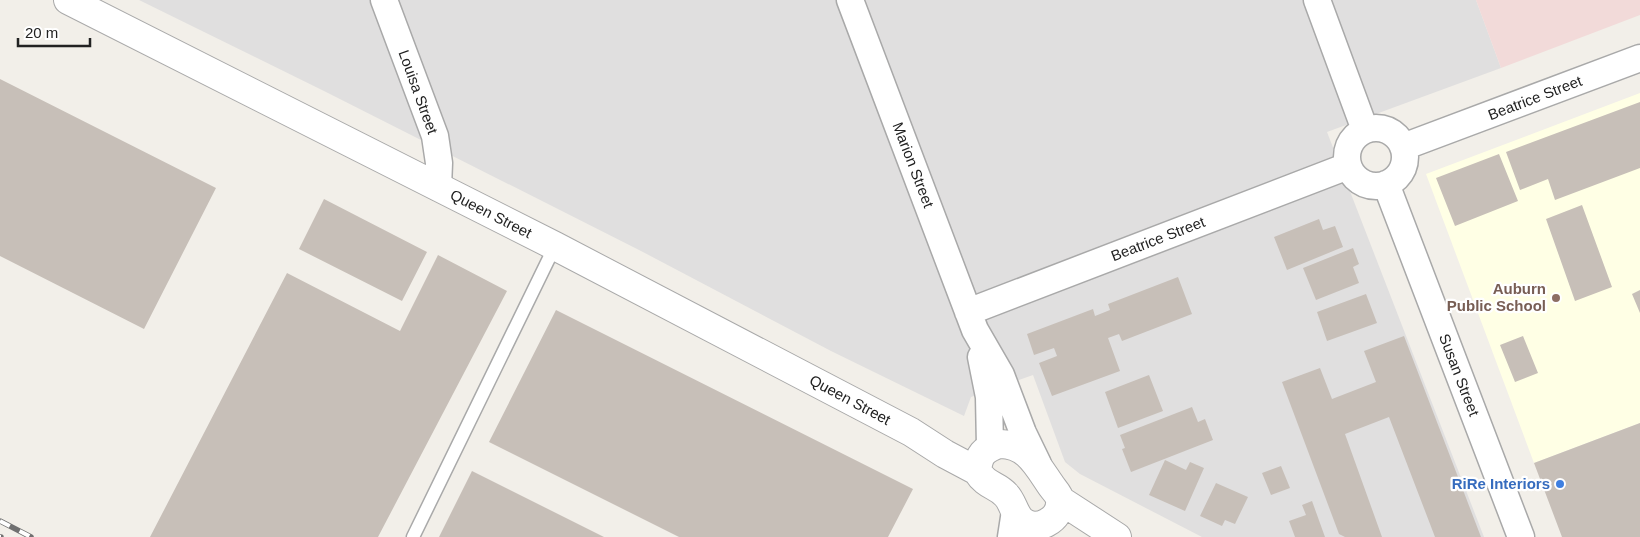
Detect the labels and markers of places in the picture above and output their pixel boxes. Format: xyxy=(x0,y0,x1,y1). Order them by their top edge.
place label: Auburn Public School xyxy=(1447,280,1546,314)
marker: Auburn Public School xyxy=(1550,292,1562,304)
place label: RiRe Interiors xyxy=(1452,475,1550,492)
marker: RiRe Interiors xyxy=(1554,478,1566,490)

